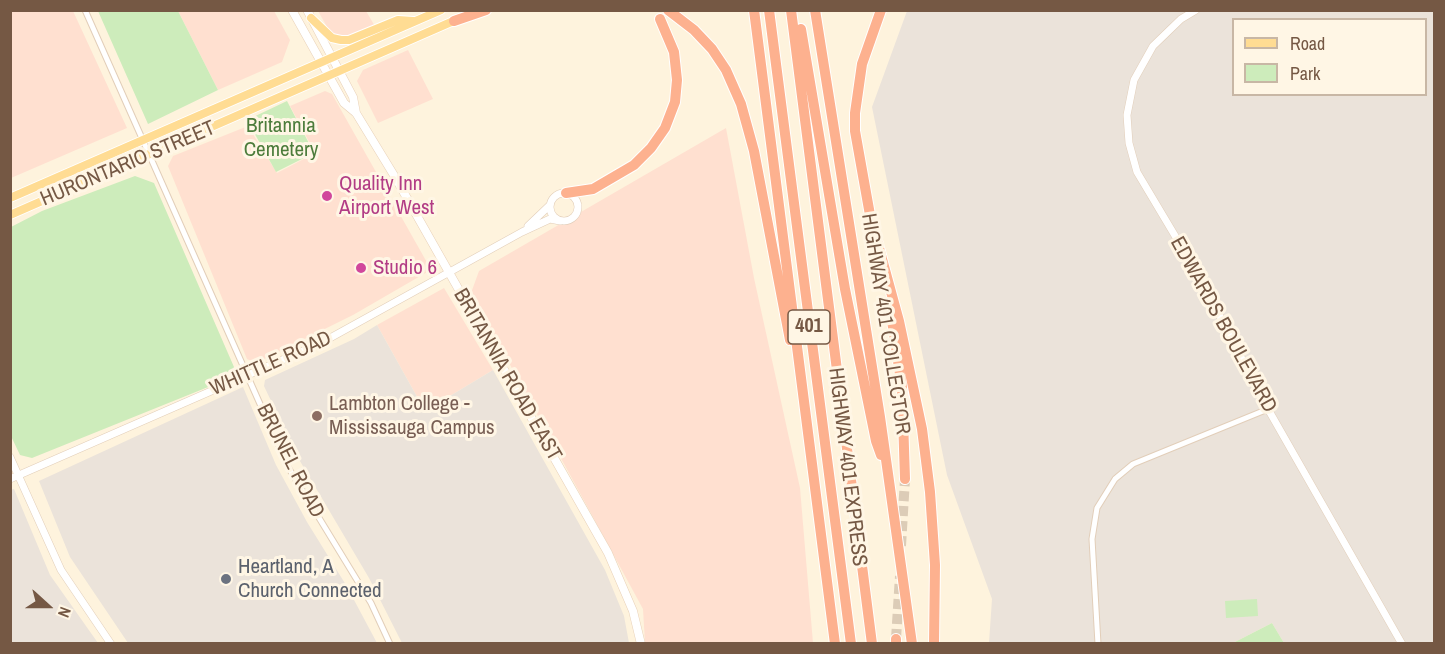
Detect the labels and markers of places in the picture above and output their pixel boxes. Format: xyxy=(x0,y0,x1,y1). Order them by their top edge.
place label: Quality Inn Airport West xyxy=(339,171,434,221)
marker: Quality Inn Airport West xyxy=(320,189,334,203)
place label: Studio 6 xyxy=(373,255,437,281)
marker: Studio 6 xyxy=(354,261,368,275)
place label: Lambton College - Mississauga Campus xyxy=(329,391,495,441)
marker: Lambton College - Mississauga Campus xyxy=(310,409,324,423)
place label: Heartland, A Church Connected xyxy=(238,554,382,604)
marker: Heartland, A Church Connected xyxy=(219,572,233,586)

